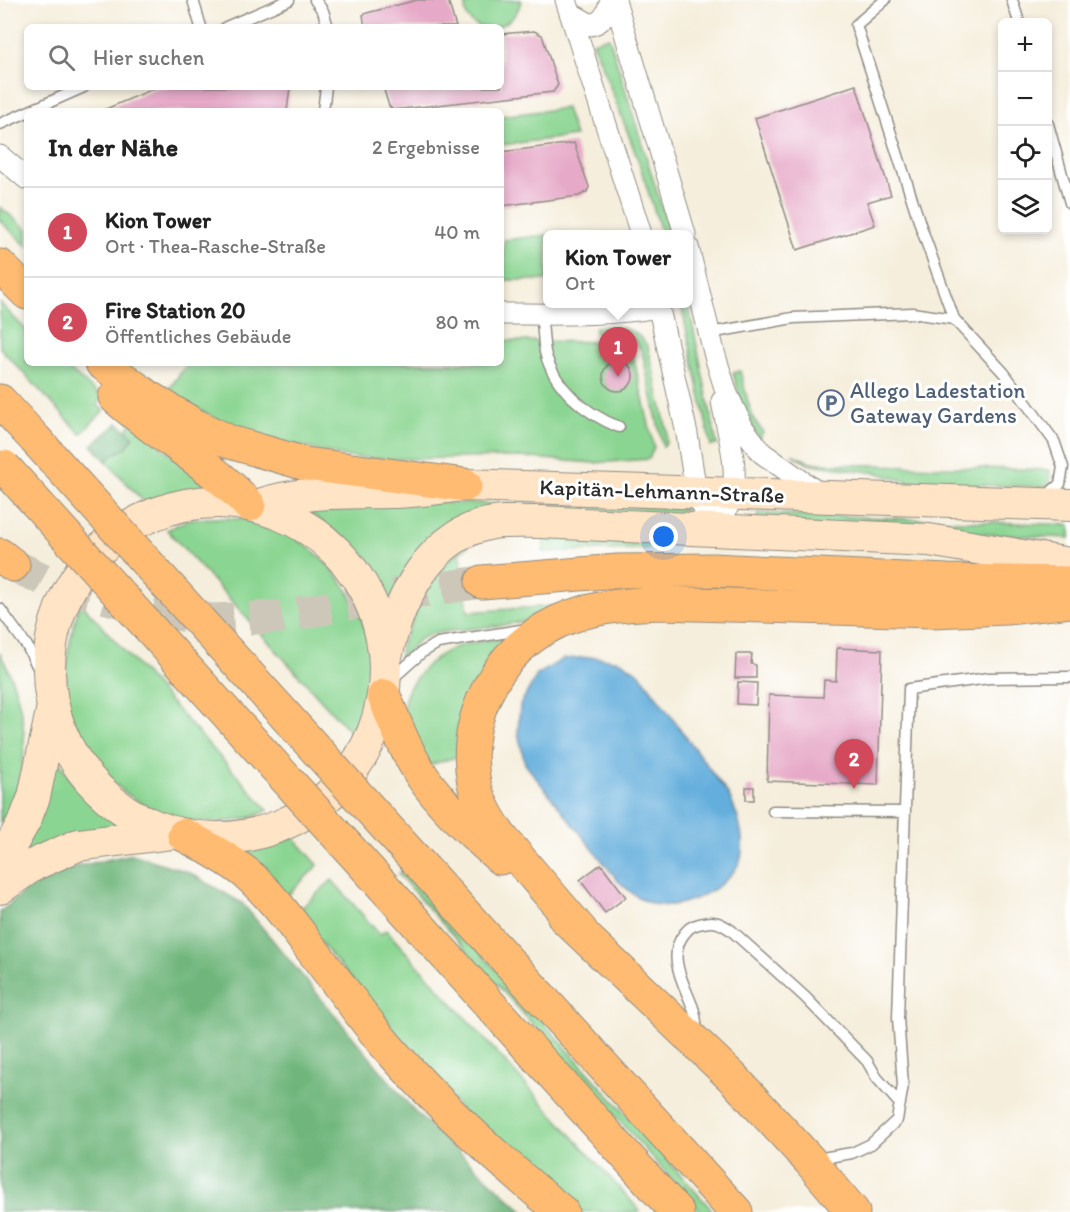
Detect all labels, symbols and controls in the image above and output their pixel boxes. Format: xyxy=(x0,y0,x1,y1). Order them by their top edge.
map controls xyxy=(998,18,1052,234)
button: + xyxy=(998,18,1052,72)
search box xyxy=(24,24,504,90)
icon: search xyxy=(45,41,78,74)
text: Hier suchen xyxy=(93,44,204,71)
button: − xyxy=(998,72,1052,126)
button: locate xyxy=(998,126,1052,180)
text: In der Nähe xyxy=(48,131,178,163)
text: 2 Ergebnisse xyxy=(372,135,480,159)
button: layers xyxy=(998,180,1052,234)
text: Kion Tower xyxy=(105,207,211,234)
text: 1 xyxy=(63,220,72,244)
text: 40 m xyxy=(434,220,480,244)
popup xyxy=(543,230,693,308)
text: Ort · Thea-Rasche-Straße xyxy=(105,234,326,258)
text: Kion Tower xyxy=(565,244,671,271)
text: Ort xyxy=(565,271,595,295)
text: Fire Station 20 xyxy=(105,297,246,324)
text: 2 xyxy=(62,310,73,334)
text: 80 m xyxy=(435,310,480,334)
text: Öffentliches Gebäude xyxy=(105,324,291,348)
pin: 1 xyxy=(598,328,638,377)
place label: Allego Ladestation Gateway Gardens xyxy=(850,377,1026,429)
parking icon: Allego Ladestation Gateway Gardens xyxy=(816,388,846,418)
street label: Kapitän-Lehmann-Straße xyxy=(539,473,785,509)
your location xyxy=(649,522,678,551)
pin: 2 xyxy=(834,740,874,789)

